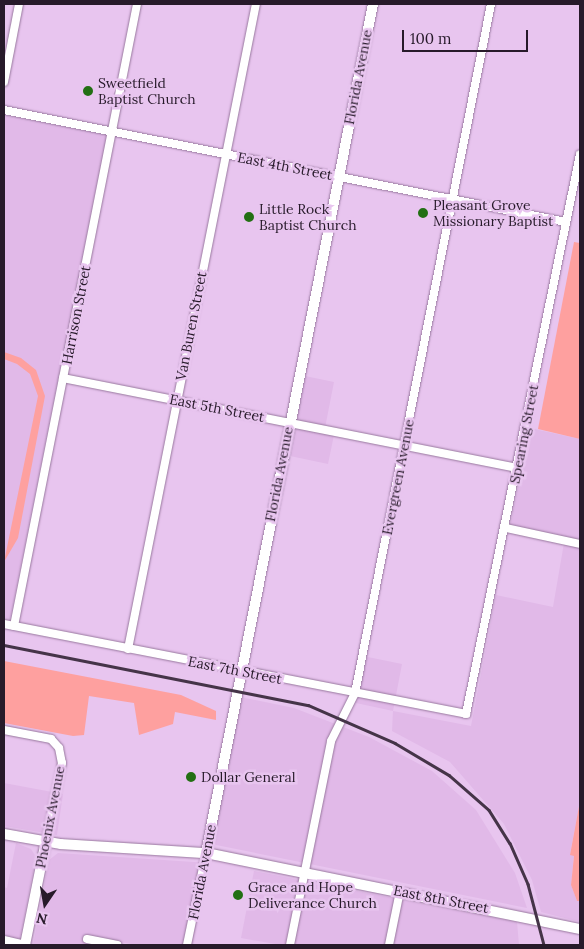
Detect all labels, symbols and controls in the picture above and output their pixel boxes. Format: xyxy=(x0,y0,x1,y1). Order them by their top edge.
scale bar xyxy=(404,20,530,52)
street label: Florida Avenue xyxy=(341,28,375,126)
text: 100 m xyxy=(410,29,451,48)
place label: Sweetfield Baptist Church xyxy=(98,75,196,108)
marker: Sweetfield Baptist Church xyxy=(82,85,94,97)
street label: East 4th Street xyxy=(236,149,334,183)
place label: Pleasant Grove Missionary Baptist xyxy=(433,197,554,230)
place label: Little Rock Baptist Church xyxy=(259,201,357,233)
marker: Pleasant Grove Missionary Baptist xyxy=(417,207,429,219)
marker: Little Rock Baptist Church xyxy=(243,211,255,223)
street label: Harrison Street xyxy=(58,264,94,366)
street label: Van Buren Street xyxy=(172,270,210,382)
street label: Spearing Street xyxy=(506,383,542,485)
street label: East 5th Street xyxy=(168,391,266,425)
street label: Evergreen Avenue xyxy=(379,418,417,536)
street label: Florida Avenue xyxy=(262,425,296,523)
street label: East 7th Street xyxy=(187,653,283,687)
street label: Phoenix Avenue xyxy=(32,765,68,869)
place label: Dollar General xyxy=(201,769,296,785)
marker: Dollar General xyxy=(185,771,197,783)
street label: Florida Avenue xyxy=(185,823,219,921)
north arrow xyxy=(20,879,70,929)
place label: Grace and Hope Deliverance Church xyxy=(248,879,377,912)
street label: East 8th Street xyxy=(392,882,490,916)
marker: Grace and Hope Deliverance Church xyxy=(232,889,244,901)
text: N xyxy=(35,909,49,929)

